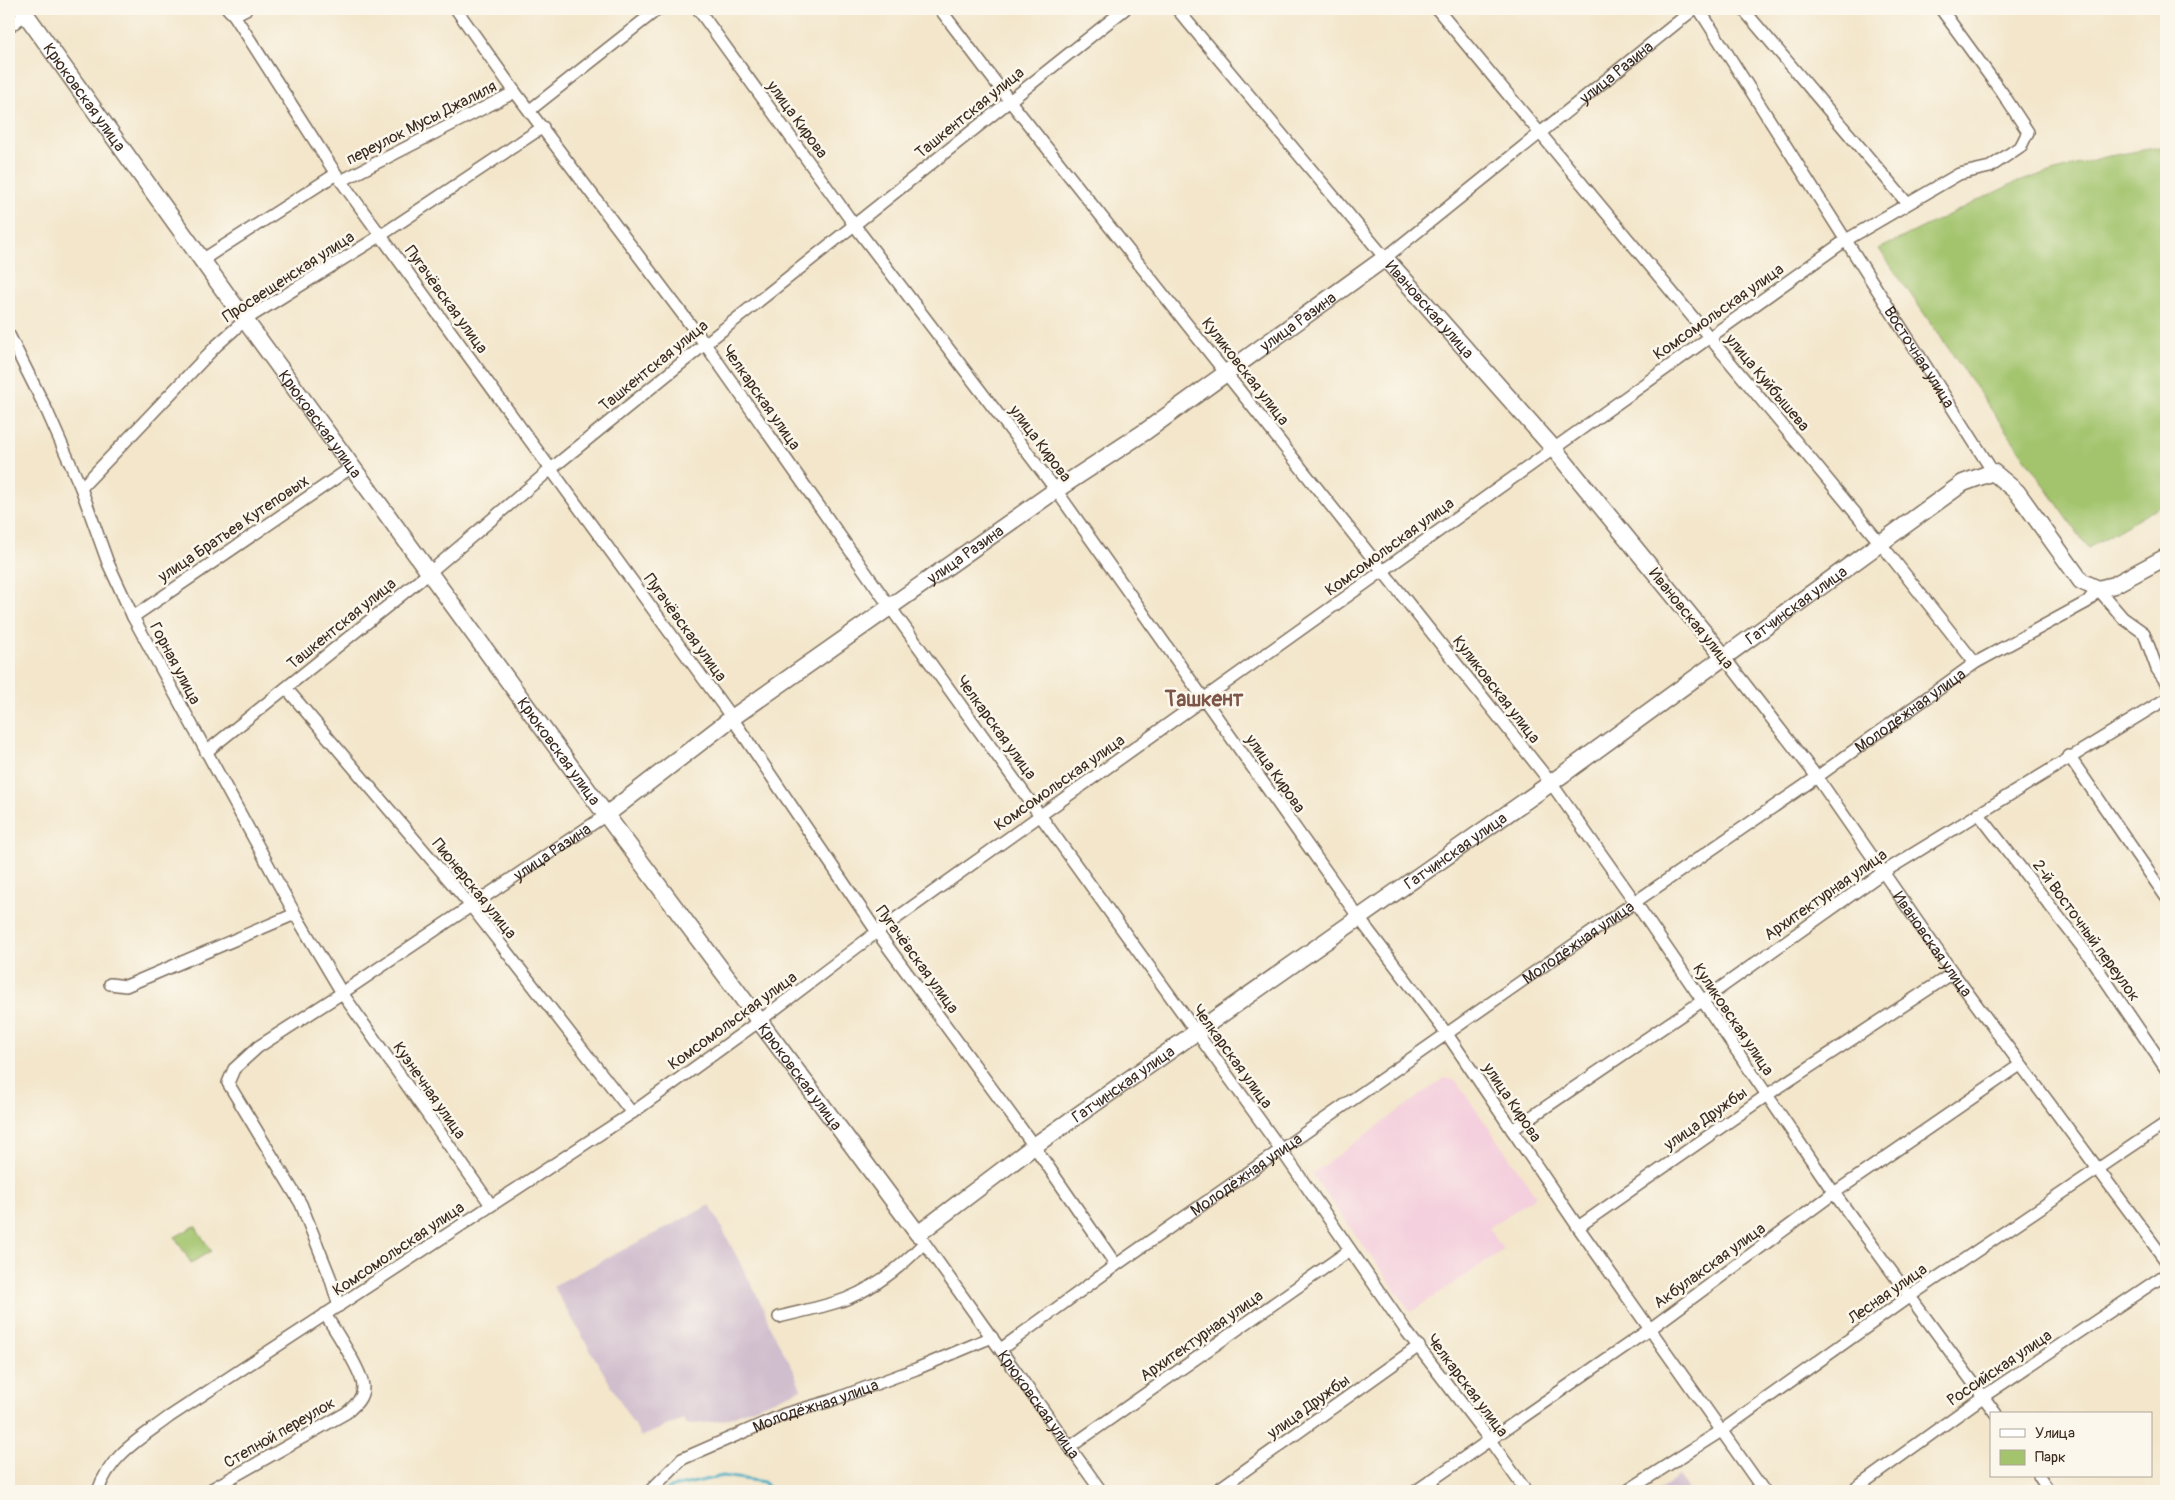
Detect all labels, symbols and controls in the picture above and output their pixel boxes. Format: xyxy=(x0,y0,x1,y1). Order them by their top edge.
street label: улица Разина xyxy=(1575,37,1657,109)
street label: Крюковская улица xyxy=(38,39,130,155)
street label: Ташкентская улица xyxy=(911,63,1028,163)
street label: переулок Мусы Джалиля xyxy=(343,76,500,169)
street label: улица Кирова xyxy=(762,76,832,162)
street label: Просвещенская улица xyxy=(219,227,358,327)
street label: Пугачёвская улица xyxy=(400,242,492,357)
street label: Ивановская улица xyxy=(1381,257,1478,363)
street label: Комсомольская улица xyxy=(1650,259,1788,364)
street label: улица Разина xyxy=(1255,288,1340,357)
street label: Восточная улица xyxy=(1879,303,1959,412)
street label: Куликовская улица xyxy=(1197,314,1293,429)
street label: Ташкентская улица xyxy=(595,316,712,416)
street label: улица Куйбышева xyxy=(1720,329,1814,435)
street label: Челкарская улица xyxy=(717,341,805,454)
street label: Крюковская улица xyxy=(274,366,366,482)
street label: улица Кирова xyxy=(1004,400,1076,486)
street label: улица Братьев Кутеповых xyxy=(154,471,313,587)
street label: Комсомольская улица xyxy=(1321,493,1458,600)
street label: улица Разина xyxy=(923,521,1008,589)
street label: Гатчинская улица xyxy=(1742,562,1851,649)
street label: Ивановская улица xyxy=(1644,564,1738,673)
street label: Пугачёвская улица xyxy=(639,570,731,685)
street label: Ташкентская улица xyxy=(283,574,400,674)
street label: Горная улица xyxy=(145,619,205,708)
street label: Куликовская улица xyxy=(1448,632,1544,747)
street label: Молодёжная улица xyxy=(1851,664,1970,758)
street label: Челкарская улица xyxy=(952,672,1041,784)
district label: Ташкент xyxy=(1164,686,1244,713)
street label: Крюковская улица xyxy=(512,694,604,809)
street label: Комсомольская улица xyxy=(991,730,1129,835)
street label: улица Кирова xyxy=(1240,730,1309,817)
street label: Гатчинская улица xyxy=(1400,808,1511,894)
street label: улица Разина xyxy=(509,819,595,886)
street label: Пионерская улица xyxy=(428,834,521,943)
street label: Архитектурная улица xyxy=(1760,845,1891,945)
street label: 2-й Восточный переулок xyxy=(2028,856,2144,1005)
street label: Ивановская улица xyxy=(1888,888,1976,1001)
street label: Молодёжная улица xyxy=(1519,897,1638,989)
street label: Пугачёвская улица xyxy=(871,902,963,1017)
street label: Куликовская улица xyxy=(1688,960,1778,1079)
street label: Комсомольская улица xyxy=(664,967,801,1074)
street label: Челкарская улица xyxy=(1188,1001,1277,1113)
street label: Крюковская улица xyxy=(753,1019,846,1134)
street label: Кузнечная улица xyxy=(388,1038,470,1143)
street label: Гатчинская улица xyxy=(1068,1041,1179,1127)
street label: улица Кирова xyxy=(1478,1058,1546,1146)
street label: улица Дружбы xyxy=(1659,1083,1751,1155)
street label: Молодёжная улица xyxy=(1187,1129,1306,1221)
street label: Комсомольская улица xyxy=(329,1197,468,1300)
street label: Акбулакская улица xyxy=(1650,1219,1769,1313)
street label: Лесная улица xyxy=(1843,1259,1931,1329)
street label: Архитектурная улица xyxy=(1136,1286,1267,1386)
street label: Российская улица xyxy=(1943,1325,2056,1410)
street label: Челкарская улица xyxy=(1422,1330,1512,1441)
street label: Крюковская улица xyxy=(993,1347,1084,1463)
street label: улица Дружбы xyxy=(1263,1370,1354,1444)
street label: Молодёжная улица xyxy=(750,1375,881,1438)
street label: Степной переулок xyxy=(220,1393,339,1473)
legend xyxy=(1990,1412,2152,1478)
text: Улица xyxy=(2035,1424,2075,1443)
text: Парк xyxy=(2035,1448,2066,1467)

